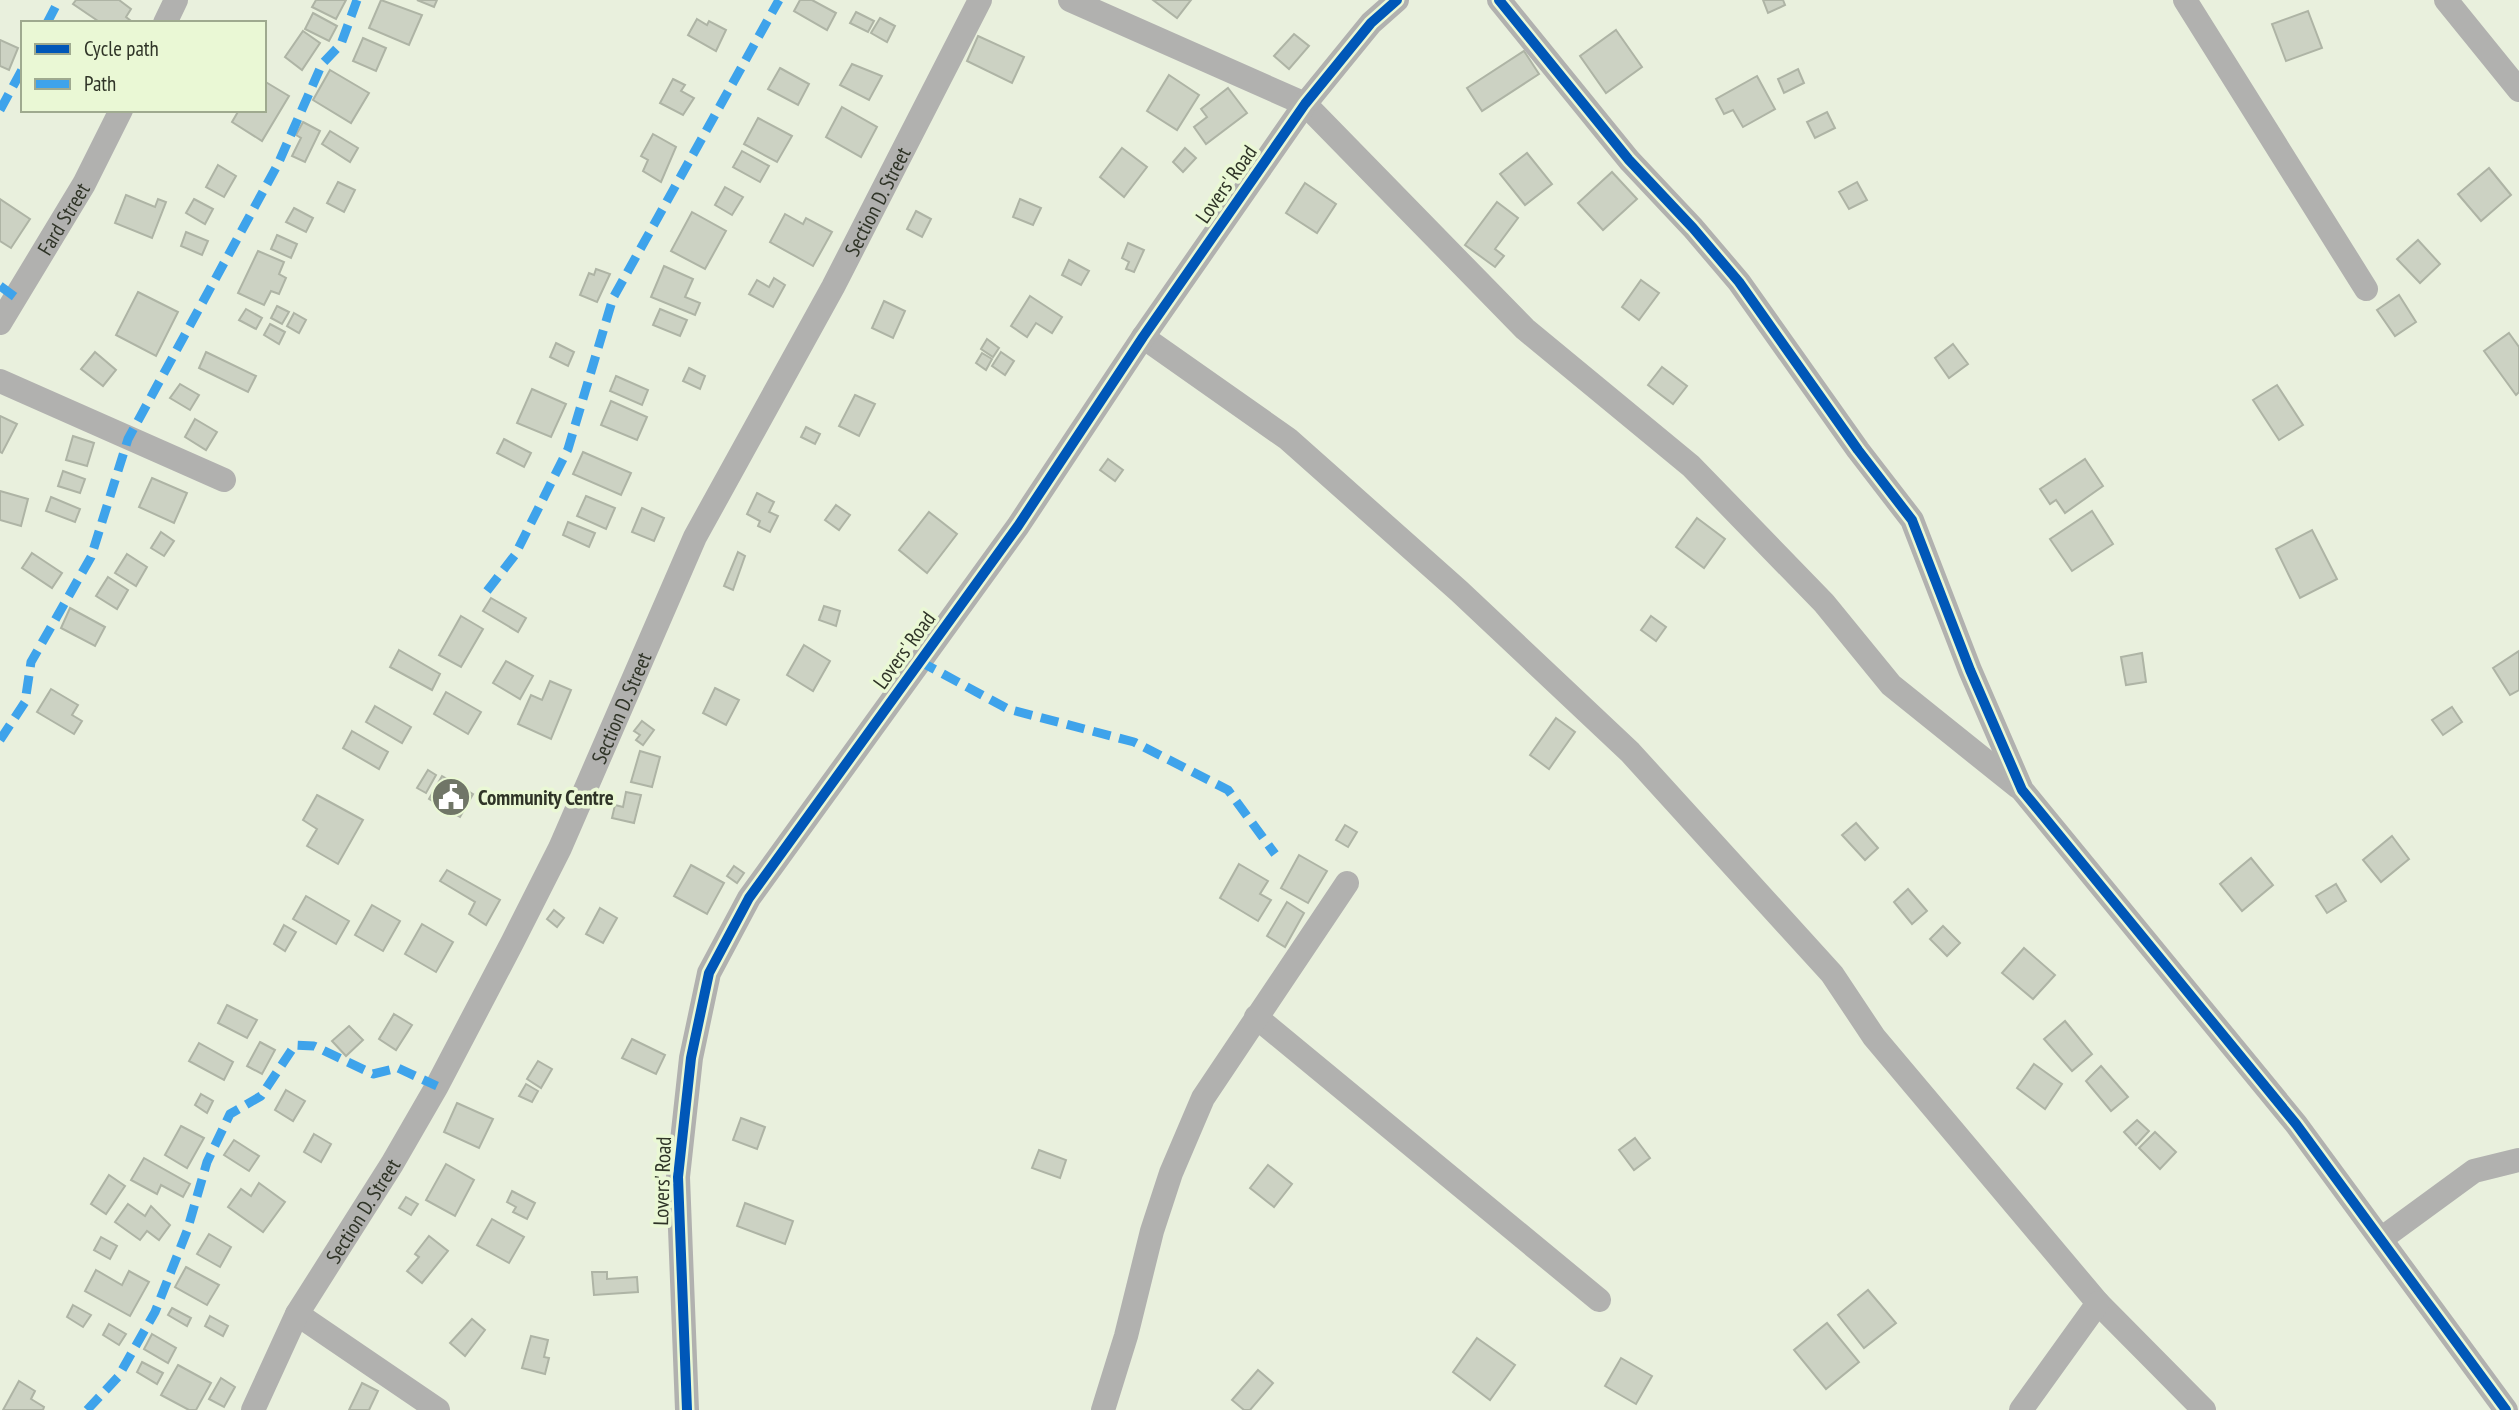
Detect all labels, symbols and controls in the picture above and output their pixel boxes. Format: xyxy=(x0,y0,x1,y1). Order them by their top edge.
legend xyxy=(21,21,266,112)
text: Cycle path xyxy=(84,35,159,62)
text: Path xyxy=(84,70,116,97)
street label: Lovers' Road xyxy=(1189,140,1263,228)
street label: Section D. Street xyxy=(838,142,916,260)
street label: Fard Street xyxy=(31,177,95,260)
street label: Lovers' Road xyxy=(867,606,941,694)
street label: Section D. Street xyxy=(585,648,657,768)
public building icon: Community Centre xyxy=(430,776,472,818)
place label: Community Centre xyxy=(478,784,614,811)
street label: Lovers' Road xyxy=(647,1136,677,1226)
street label: Section D. Street xyxy=(319,1153,406,1268)

